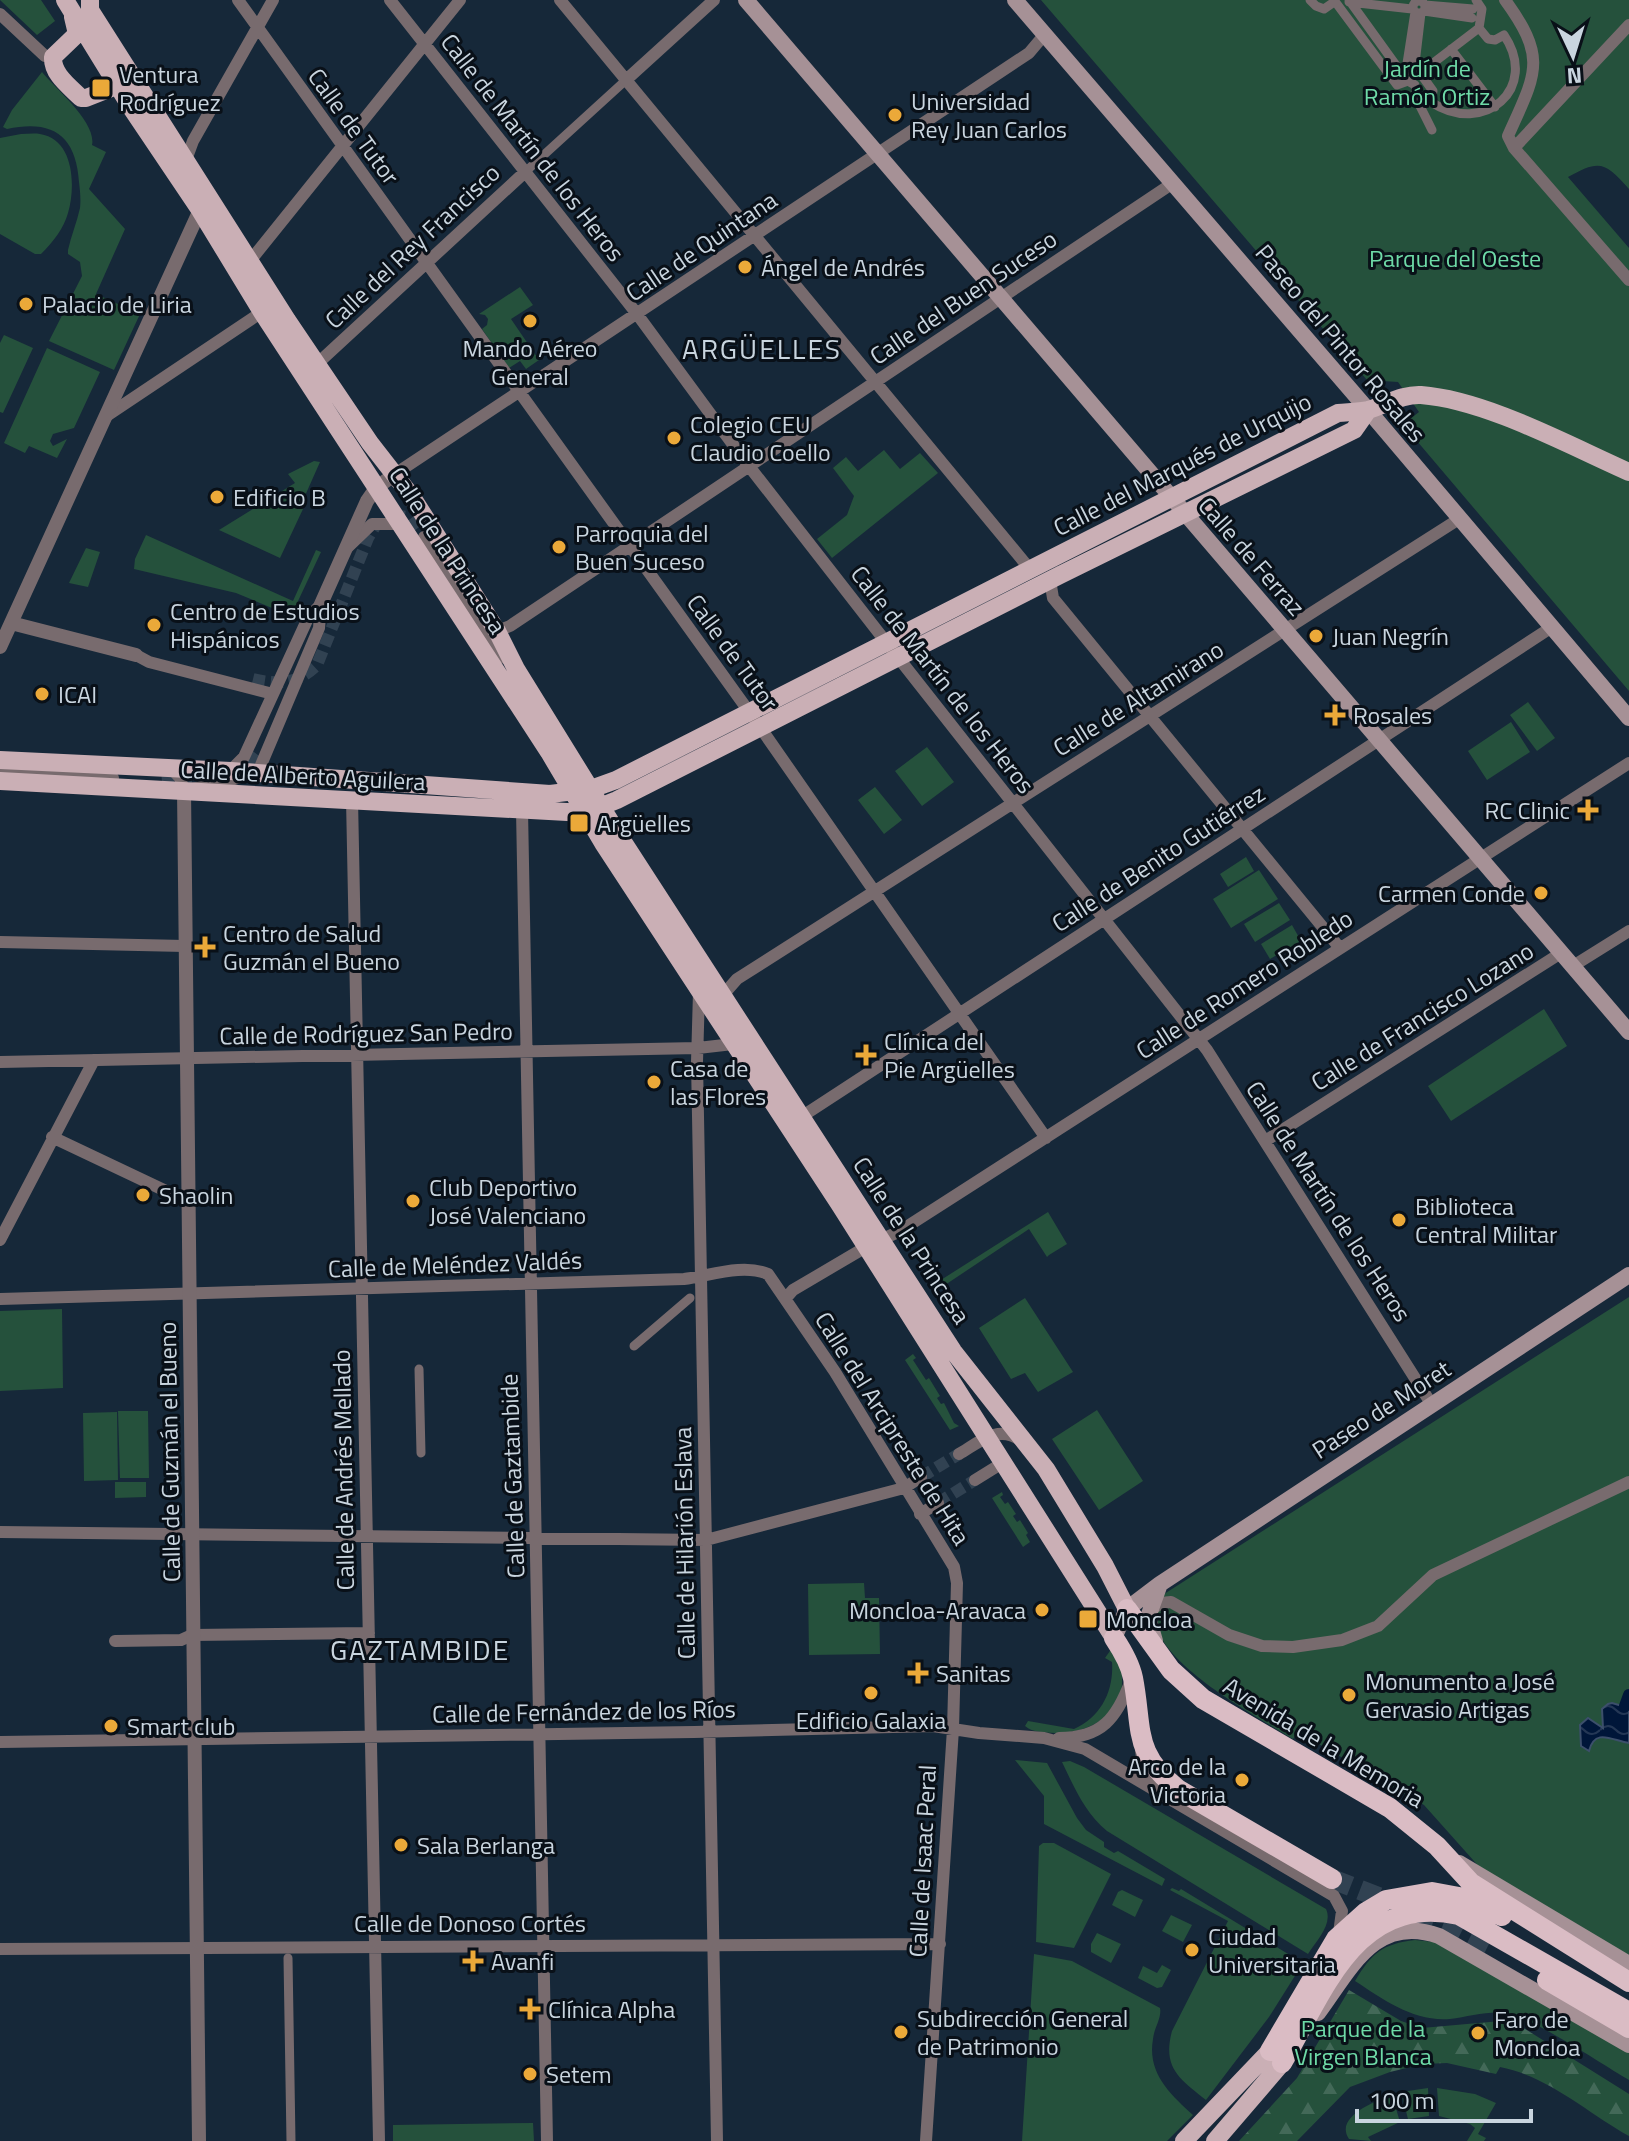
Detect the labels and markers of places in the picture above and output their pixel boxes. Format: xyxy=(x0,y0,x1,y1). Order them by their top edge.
place label: Ventura Rodríguez xyxy=(119,56,221,120)
marker: Ventura Rodríguez xyxy=(90,77,112,99)
place label: Universidad Rey Juan Carlos xyxy=(911,83,1067,147)
marker: Universidad Rey Juan Carlos xyxy=(886,106,904,124)
place label: Ángel de Andrés xyxy=(761,249,925,285)
marker: Ángel de Andrés xyxy=(736,258,754,276)
place label: Palacio de Liria xyxy=(42,286,192,322)
marker: Palacio de Liria xyxy=(17,295,35,313)
marker: Mando Aéreo General xyxy=(521,312,539,330)
place label: Mando Aéreo General xyxy=(463,330,597,394)
place label: Colegio CEU Claudio Coello xyxy=(690,406,831,470)
marker: Colegio CEU Claudio Coello xyxy=(665,429,683,447)
place label: Edificio B xyxy=(233,479,326,515)
marker: Edificio B xyxy=(208,488,226,506)
place label: Parroquia del Buen Suceso xyxy=(575,515,708,579)
marker: Parroquia del Buen Suceso xyxy=(550,538,568,556)
place label: Centro de Estudios Hispánicos xyxy=(170,593,360,657)
marker: Centro de Estudios Hispánicos xyxy=(145,616,163,634)
place label: Juan Negrín xyxy=(1332,618,1449,654)
marker: Juan Negrín xyxy=(1307,627,1325,645)
place label: ICAI xyxy=(58,676,97,712)
marker: ICAI xyxy=(33,685,51,703)
place label: Rosales xyxy=(1353,697,1432,733)
marker: Rosales xyxy=(1324,704,1346,726)
place label: RC Clinic xyxy=(1484,792,1570,828)
marker: RC Clinic xyxy=(1577,799,1599,821)
place label: Argüelles xyxy=(597,805,691,841)
marker: Argüelles xyxy=(568,812,590,834)
place label: Carmen Conde xyxy=(1378,875,1525,911)
marker: Carmen Conde xyxy=(1532,884,1550,902)
place label: Centro de Salud Guzmán el Bueno xyxy=(223,915,400,979)
marker: Centro de Salud Guzmán el Bueno xyxy=(194,936,216,958)
place label: Clínica del Pie Argüelles xyxy=(884,1023,1015,1087)
marker: Clínica del Pie Argüelles xyxy=(855,1044,877,1066)
place label: Casa de las Flores xyxy=(670,1050,766,1114)
marker: Casa de las Flores xyxy=(645,1073,663,1091)
place label: Club Deportivo José Valenciano xyxy=(429,1169,586,1233)
place label: Shaolin xyxy=(159,1177,233,1213)
marker: Shaolin xyxy=(134,1186,152,1204)
place label: Biblioteca Central Militar xyxy=(1415,1188,1557,1252)
marker: Club Deportivo José Valenciano xyxy=(404,1192,422,1210)
marker: Biblioteca Central Militar xyxy=(1390,1211,1408,1229)
place label: Moncloa-Aravaca xyxy=(849,1592,1026,1628)
marker: Moncloa-Aravaca xyxy=(1033,1601,1051,1619)
place label: Moncloa xyxy=(1106,1601,1192,1637)
marker: Moncloa xyxy=(1077,1608,1099,1630)
place label: Sanitas xyxy=(936,1655,1011,1691)
marker: Sanitas xyxy=(907,1662,929,1684)
place label: Monumento a José Gervasio Artigas xyxy=(1365,1663,1555,1727)
marker: Edificio Galaxia xyxy=(862,1684,880,1702)
marker: Monumento a José Gervasio Artigas xyxy=(1340,1686,1358,1704)
place label: Edificio Galaxia xyxy=(796,1702,946,1738)
place label: Smart club xyxy=(127,1708,235,1744)
marker: Smart club xyxy=(102,1717,120,1735)
place label: Arco de la Victoria xyxy=(1128,1748,1226,1812)
marker: Arco de la Victoria xyxy=(1233,1771,1251,1789)
place label: Sala Berlanga xyxy=(417,1827,555,1863)
marker: Sala Berlanga xyxy=(392,1836,410,1854)
place label: Ciudad Universitaria xyxy=(1208,1918,1336,1982)
marker: Ciudad Universitaria xyxy=(1183,1941,1201,1959)
place label: Avanfi xyxy=(491,1943,554,1979)
marker: Avanfi xyxy=(462,1950,484,1972)
place label: Clínica Alpha xyxy=(548,1991,675,2027)
marker: Clínica Alpha xyxy=(519,1998,541,2020)
place label: Subdirección General de Patrimonio xyxy=(917,2000,1128,2064)
place label: Faro de Moncloa xyxy=(1494,2001,1580,2065)
marker: Subdirección General de Patrimonio xyxy=(892,2023,910,2041)
marker: Faro de Moncloa xyxy=(1469,2024,1487,2042)
place label: Setem xyxy=(546,2056,612,2092)
marker: Setem xyxy=(521,2065,539,2083)

